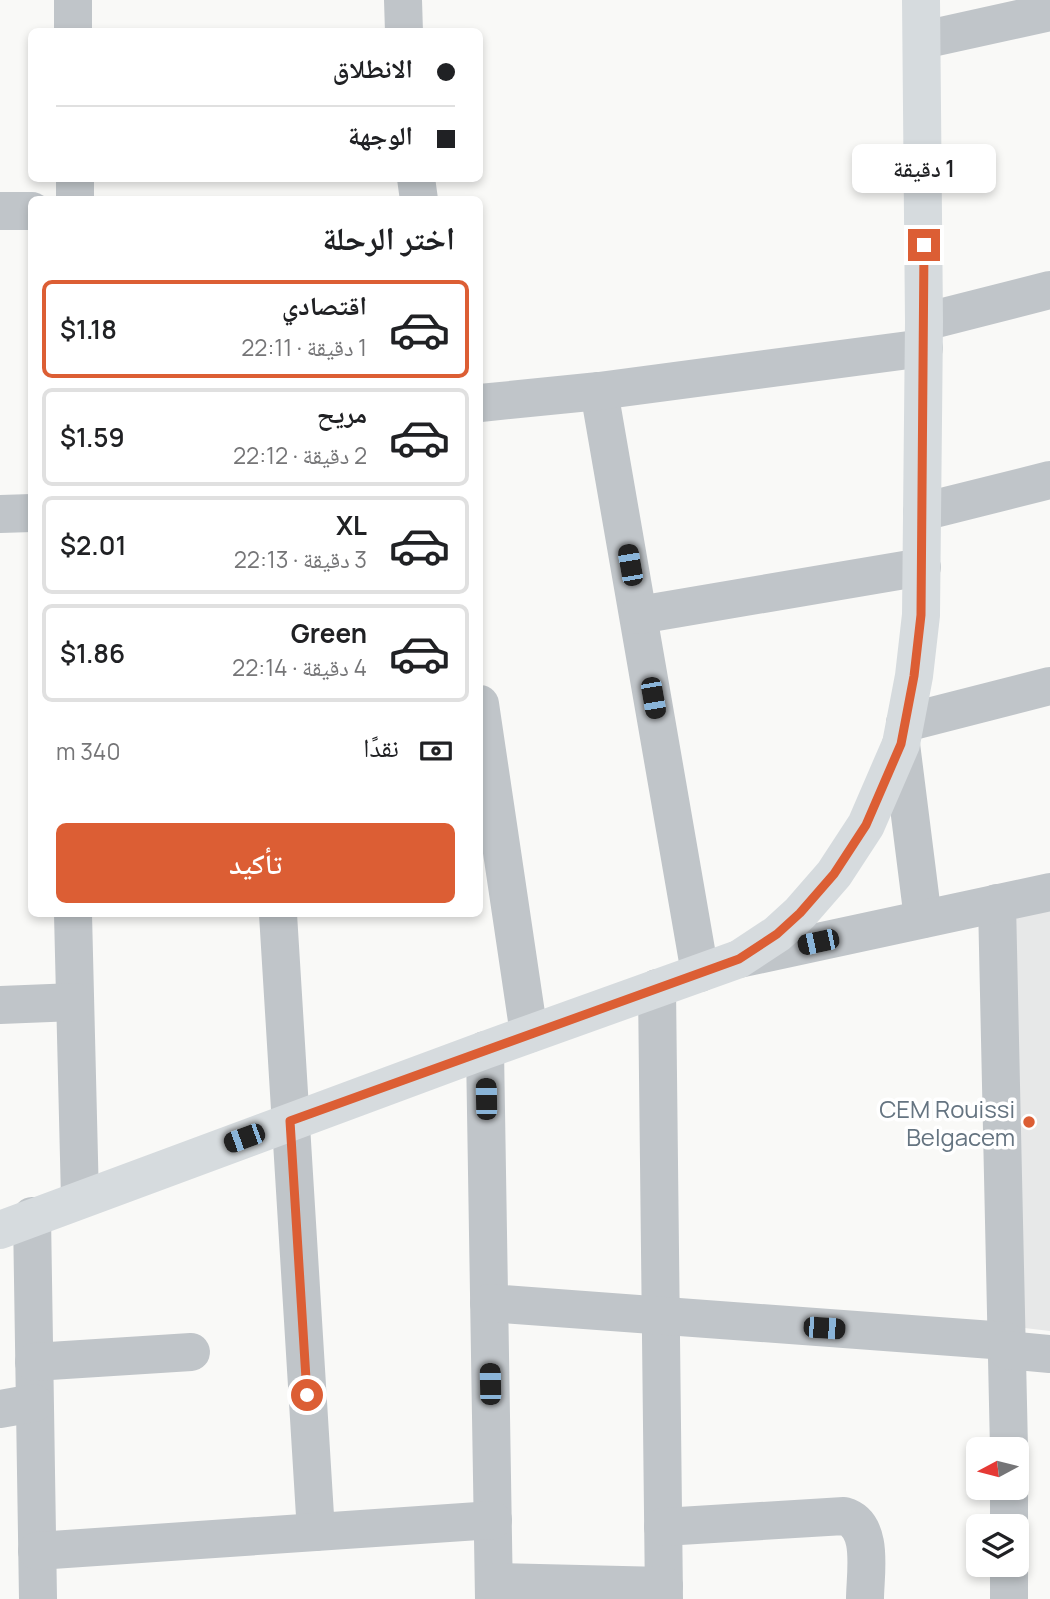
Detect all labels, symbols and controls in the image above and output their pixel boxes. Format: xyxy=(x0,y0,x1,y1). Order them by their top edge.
text: الانطلاق xyxy=(333,50,413,86)
text: الوجهة xyxy=(348,117,413,153)
callout: 1 دقيقة xyxy=(852,144,996,192)
text: 1 دقيقة xyxy=(893,152,955,184)
text: اختر الرحلة xyxy=(322,216,455,260)
route end xyxy=(908,229,940,261)
text: اقتصادي xyxy=(282,287,367,323)
icon: car xyxy=(388,298,451,361)
text: $1.18 xyxy=(60,311,117,347)
text: 1 دقيقة · 22:11 xyxy=(241,331,367,363)
text: مريح xyxy=(317,395,367,431)
icon: car xyxy=(388,406,451,469)
text: $1.59 xyxy=(60,419,125,455)
text: 2 دقيقة · 22:12 xyxy=(233,439,367,471)
text: XL xyxy=(336,507,367,543)
icon: car xyxy=(388,514,451,577)
text: $2.01 xyxy=(60,527,126,563)
car xyxy=(617,542,644,588)
text: 3 دقيقة · 22:13 xyxy=(234,543,367,575)
text: Green xyxy=(291,615,367,651)
icon: car xyxy=(388,622,451,685)
text: $1.86 xyxy=(60,635,125,671)
text: 4 دقيقة · 22:14 xyxy=(232,651,367,683)
car xyxy=(640,675,667,721)
text: نقدًا xyxy=(363,729,399,765)
icon: cash xyxy=(417,732,455,770)
text: 340 m xyxy=(56,735,120,767)
button: تأكيد xyxy=(56,823,455,903)
car xyxy=(796,927,841,957)
car xyxy=(476,1078,497,1120)
place label: CEM Rouissi Belgacem xyxy=(879,1092,1015,1153)
marker: CEM Rouissi Belgacem xyxy=(1021,1114,1037,1130)
car xyxy=(221,1121,268,1155)
car xyxy=(803,1316,846,1340)
car xyxy=(480,1363,501,1405)
route start xyxy=(291,1379,323,1411)
north arrow xyxy=(966,1437,1029,1500)
map controls xyxy=(966,1437,1029,1577)
button: layers xyxy=(966,1514,1029,1577)

